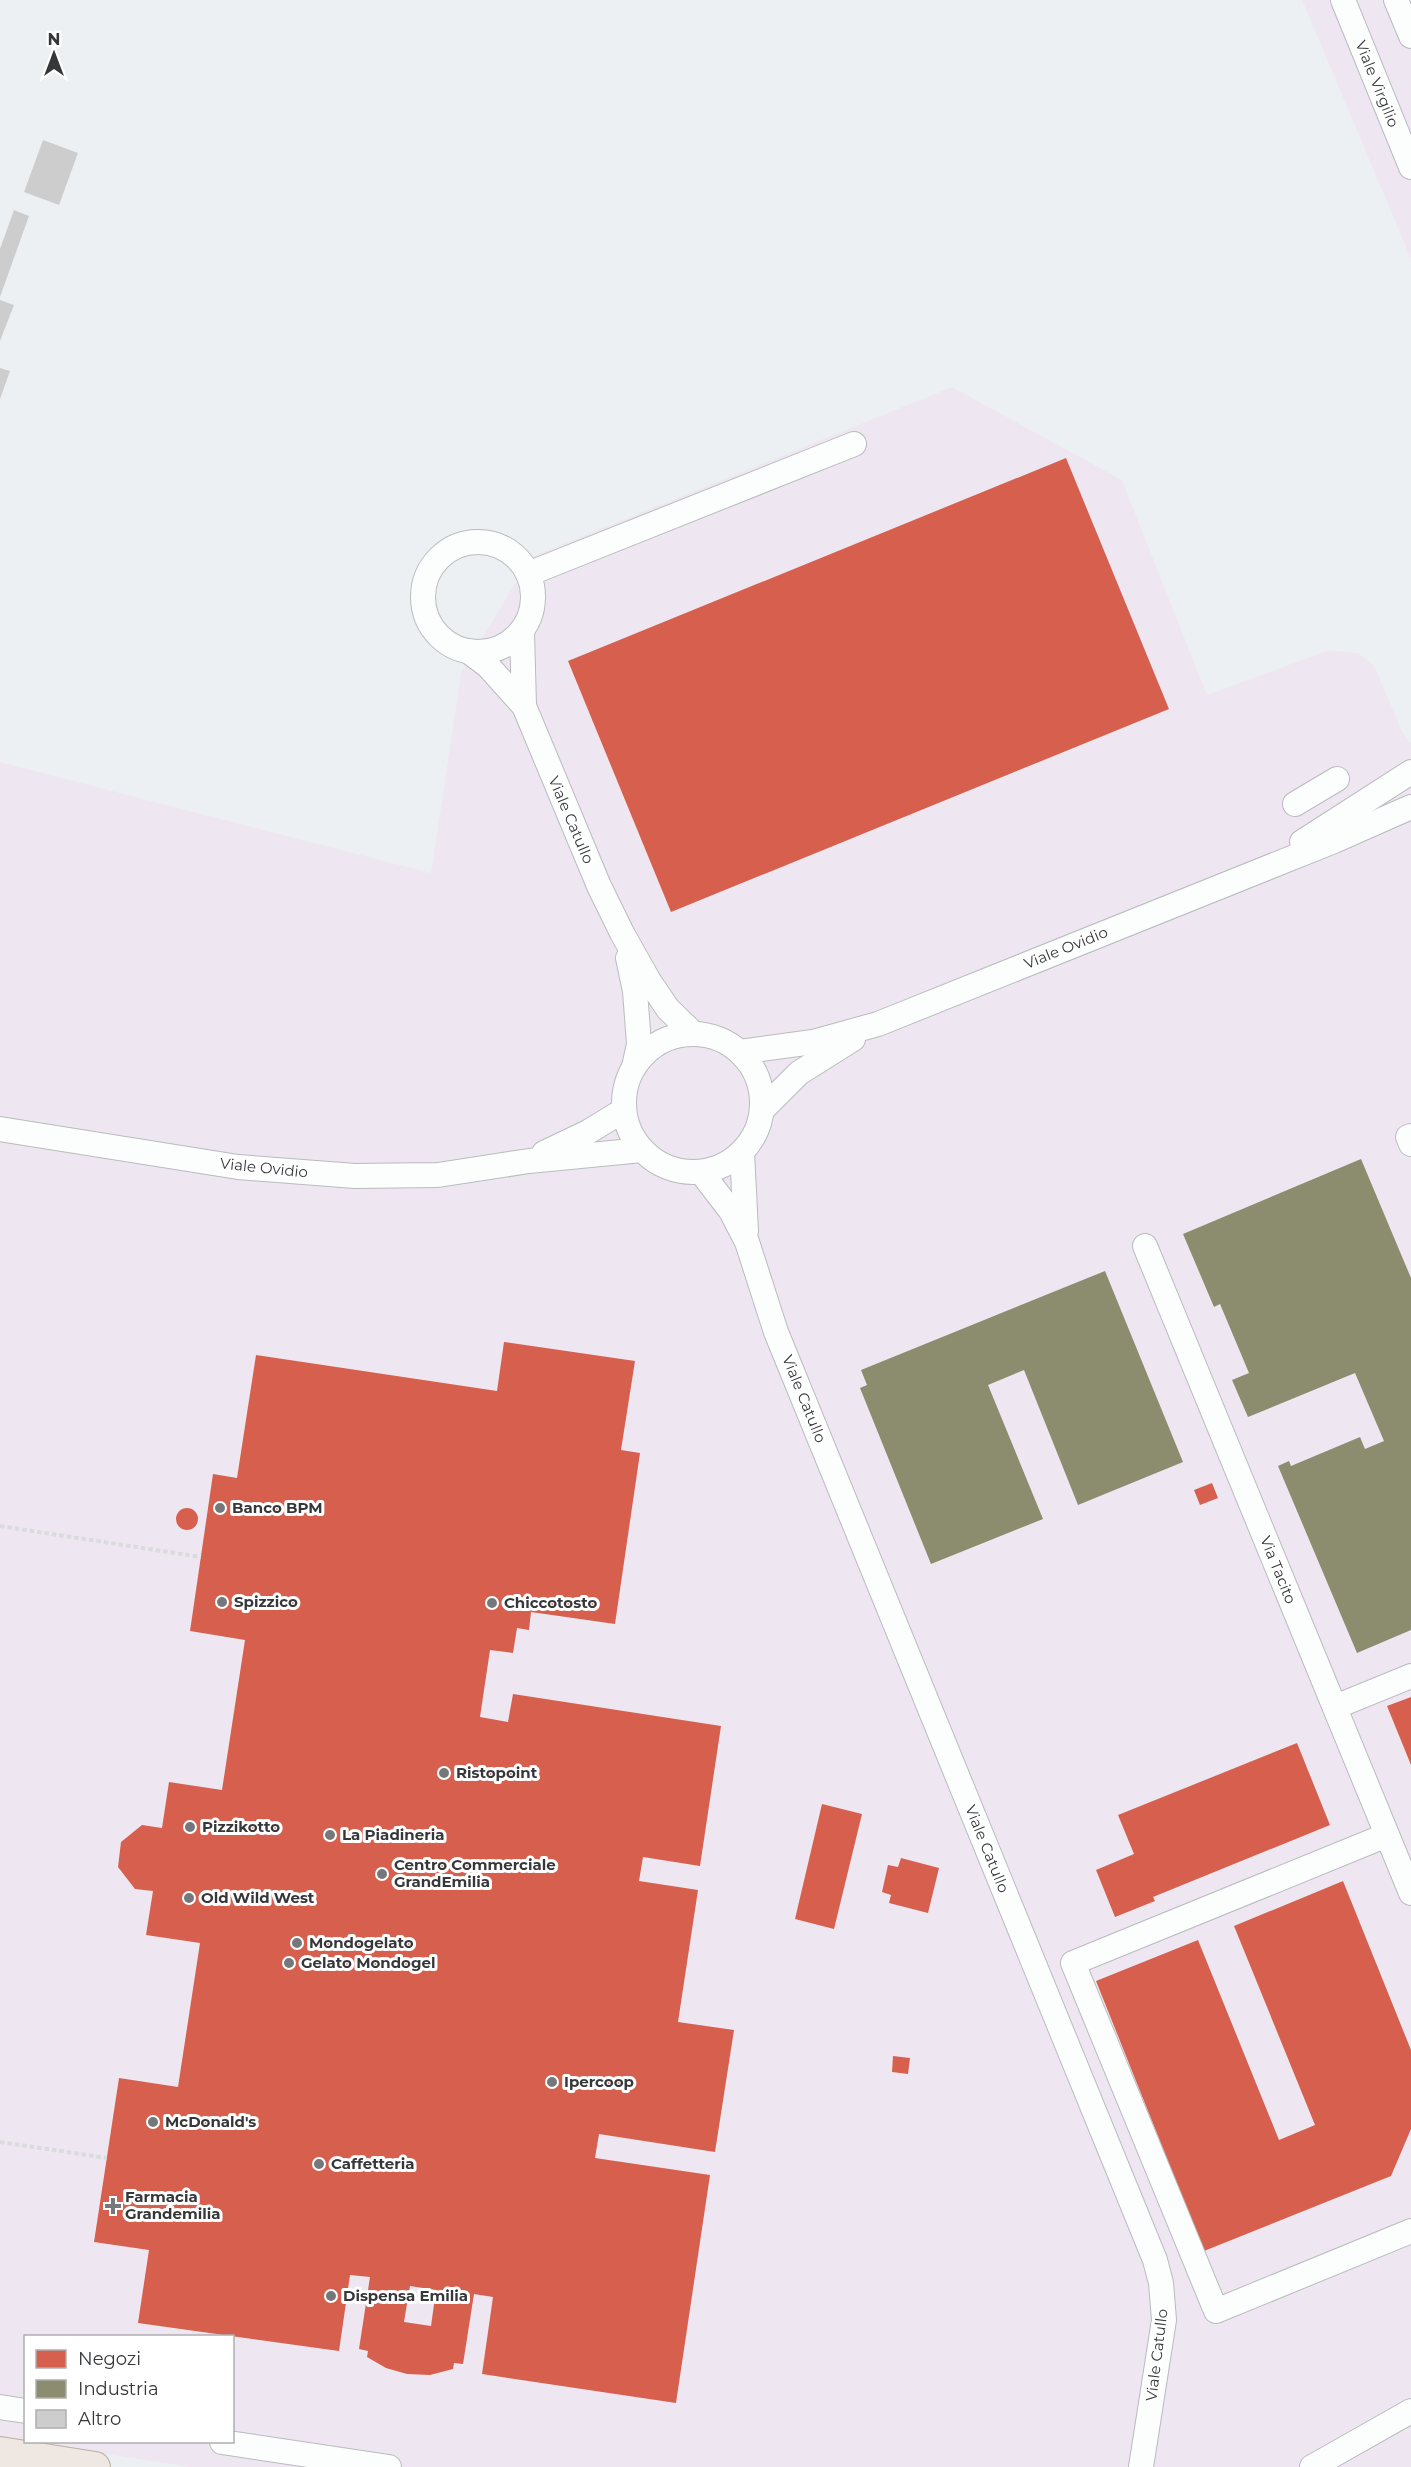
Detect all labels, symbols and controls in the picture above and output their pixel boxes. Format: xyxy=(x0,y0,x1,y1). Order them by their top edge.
north arrow xyxy=(24,24,84,84)
text: N xyxy=(48,30,60,49)
street label: Viale Virgilio xyxy=(1351,38,1403,130)
street label: Viale Catullo xyxy=(545,773,598,866)
street label: Viale Ovidio xyxy=(1021,922,1110,973)
street label: Viale Ovidio xyxy=(219,1153,309,1182)
street label: Viale Catullo xyxy=(778,1352,831,1446)
place label: Banco BPM xyxy=(232,1498,323,1517)
marker: Banco BPM xyxy=(213,1501,227,1515)
street label: Via Tacito xyxy=(1256,1533,1301,1607)
place label: Spizzico xyxy=(234,1592,298,1611)
place label: Chiccotosto xyxy=(504,1593,597,1612)
marker: Spizzico xyxy=(215,1595,229,1609)
marker: Chiccotosto xyxy=(485,1596,499,1610)
place label: Ristopoint xyxy=(456,1763,538,1782)
marker: Ristopoint xyxy=(437,1766,451,1780)
street label: Viale Catullo xyxy=(961,1802,1014,1896)
place label: Pizzikotto xyxy=(202,1817,280,1836)
marker: Pizzikotto xyxy=(183,1820,197,1834)
place label: La Piadineria xyxy=(342,1825,444,1844)
marker: La Piadineria xyxy=(323,1828,337,1842)
place label: Centro Commerciale GrandEmilia xyxy=(394,1855,556,1891)
marker: Centro Commerciale GrandEmilia xyxy=(375,1867,389,1881)
place label: Old Wild West xyxy=(201,1888,315,1907)
marker: Old Wild West xyxy=(182,1891,196,1905)
place label: Mondogelato xyxy=(309,1933,414,1952)
marker: Mondogelato xyxy=(290,1936,304,1950)
place label: Gelato Mondogel xyxy=(301,1953,435,1972)
marker: Gelato Mondogel xyxy=(282,1956,296,1970)
place label: Ipercoop xyxy=(564,2072,634,2091)
marker: Ipercoop xyxy=(545,2075,559,2089)
place label: McDonald's xyxy=(165,2112,256,2131)
marker: McDonald's xyxy=(146,2115,160,2129)
place label: Caffetteria xyxy=(331,2154,414,2173)
marker: Caffetteria xyxy=(312,2157,326,2171)
place label: Farmacia Grandemilia xyxy=(125,2187,221,2223)
marker: Farmacia Grandemilia xyxy=(106,2199,120,2213)
place label: Dispensa Emilia xyxy=(343,2286,468,2305)
marker: Dispensa Emilia xyxy=(324,2289,338,2303)
street label: Viale Catullo xyxy=(1141,2308,1172,2402)
legend xyxy=(24,2335,234,2443)
text: Negozi xyxy=(78,2348,141,2370)
text: Industria xyxy=(78,2378,159,2400)
text: Altro xyxy=(78,2408,121,2430)

